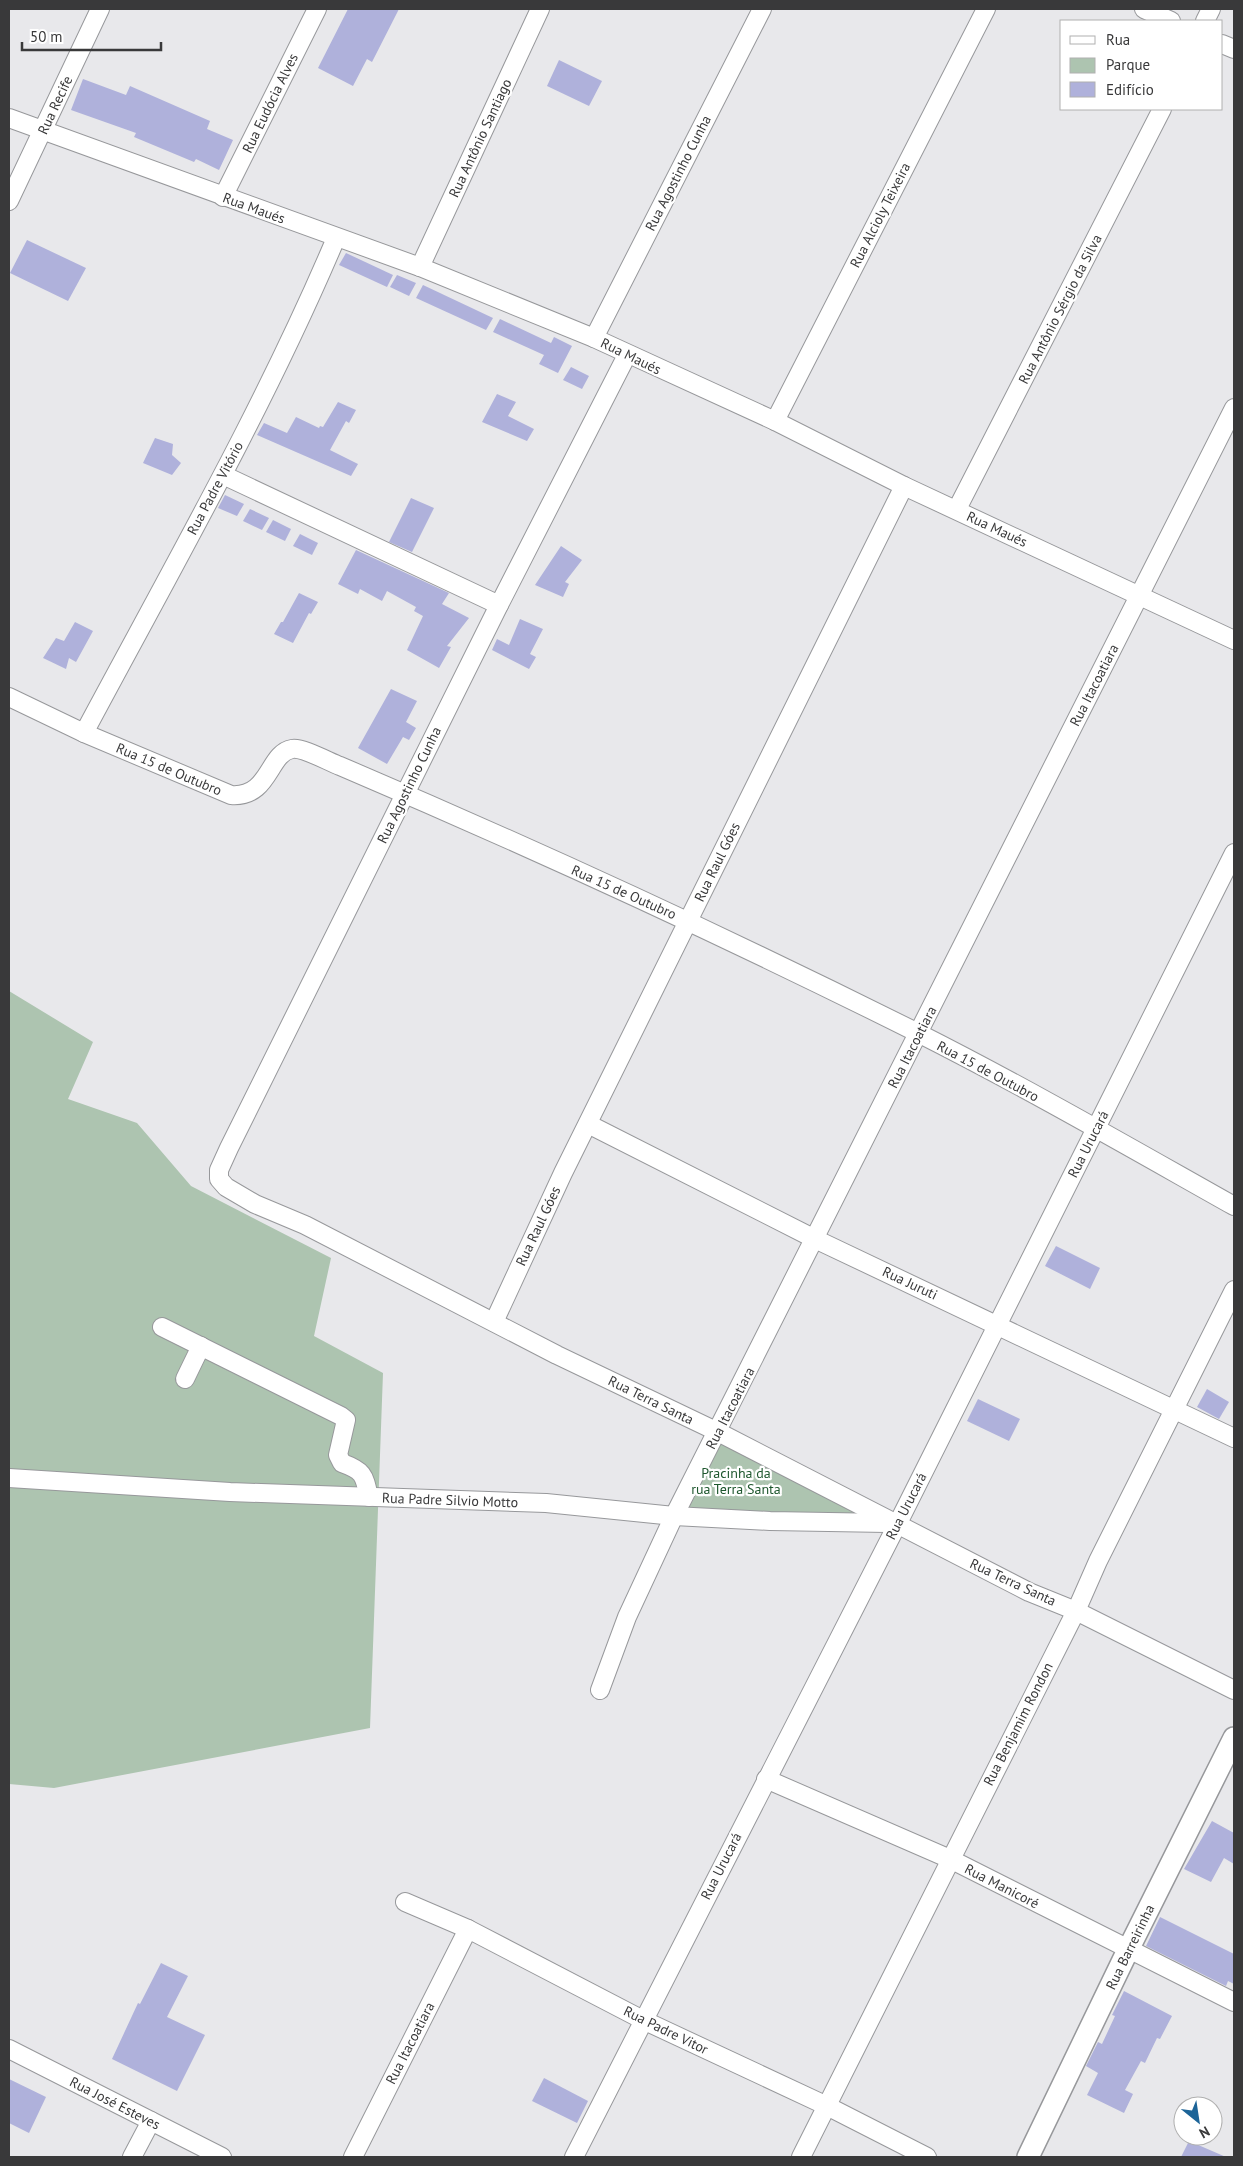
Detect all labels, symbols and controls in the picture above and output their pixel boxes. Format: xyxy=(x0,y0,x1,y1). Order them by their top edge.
scale bar xyxy=(22,20,161,52)
legend xyxy=(1060,20,1223,110)
text: 50 m xyxy=(30,27,63,46)
text: Rua xyxy=(1106,30,1130,49)
street label: Rua Eudócia Alves xyxy=(238,50,302,156)
text: Parque xyxy=(1106,55,1150,74)
street label: Rua Recife xyxy=(34,73,76,137)
street label: Rua Antônio Santiago xyxy=(445,76,515,200)
text: Edifício xyxy=(1106,80,1154,99)
street label: Rua Agostinho Cunha xyxy=(641,112,715,234)
street label: Rua Alcioly Teixeira xyxy=(846,159,914,271)
street label: Rua Maués xyxy=(220,188,288,228)
street label: Rua Antônio Sérgio da Silva xyxy=(1014,231,1106,387)
street label: Rua Maués xyxy=(598,334,664,378)
street label: Rua Padre Vitório xyxy=(183,438,247,538)
street label: Rua Maués xyxy=(964,507,1030,551)
street label: Rua Itacoatiara xyxy=(1066,641,1122,729)
street label: Rua Agostinho Cunha xyxy=(373,724,445,846)
street label: Rua 15 de Outubro xyxy=(113,739,225,799)
street label: Rua Raul Góes xyxy=(690,819,744,905)
street label: Rua 15 de Outubro xyxy=(569,861,679,923)
street label: Rua Itacoatiara xyxy=(884,1003,940,1091)
street label: Rua 15 de Outubro xyxy=(934,1037,1042,1105)
street label: Rua Urucará xyxy=(1063,1107,1113,1181)
street label: Rua Raul Góes xyxy=(512,1183,564,1269)
street label: Rua Juruti xyxy=(880,1262,940,1304)
street label: Rua Itacoatiara xyxy=(702,1364,758,1452)
street label: Rua Terra Santa xyxy=(605,1372,697,1428)
park label: Pracinha da rua Terra Santa xyxy=(691,1464,781,1498)
street label: Rua Urucará xyxy=(881,1469,931,1543)
street label: Rua Padre Silvio Motto xyxy=(382,1489,518,1511)
street label: Rua Terra Santa xyxy=(967,1554,1059,1610)
street label: Rua Benjamim Rondon xyxy=(979,1659,1057,1789)
street label: Rua Urucará xyxy=(696,1829,746,1903)
street label: Rua Manicoré xyxy=(962,1860,1042,1912)
street label: Rua Barreirinha xyxy=(1102,1901,1158,1993)
street label: Rua Itacoatiara xyxy=(382,1999,438,2087)
street label: Rua Padre Vitor xyxy=(621,2002,711,2058)
street label: Rua José Esteves xyxy=(67,2072,163,2134)
north arrow xyxy=(1173,2096,1223,2146)
text: N xyxy=(1196,2122,1213,2142)

